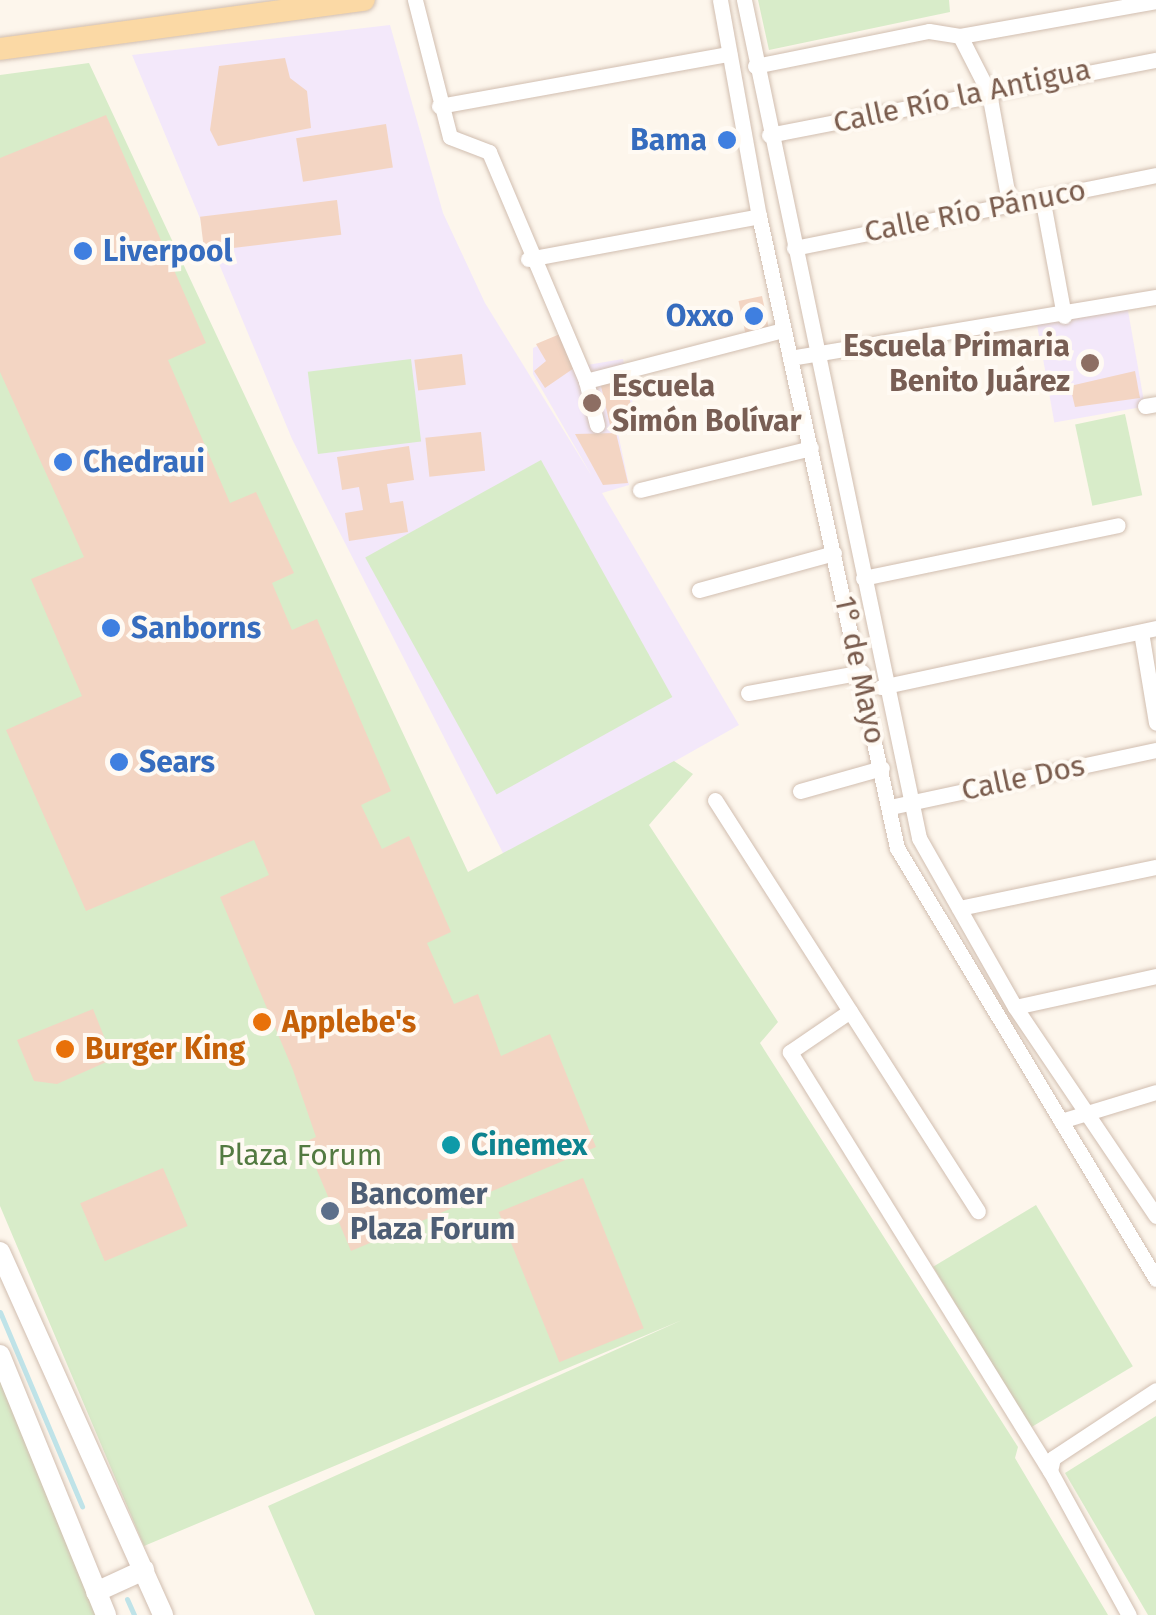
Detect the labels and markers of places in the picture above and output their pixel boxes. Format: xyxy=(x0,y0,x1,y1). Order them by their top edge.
place label: Bama xyxy=(630,122,707,158)
marker: Bama xyxy=(716,129,738,151)
place label: Liverpool xyxy=(103,233,232,269)
marker: Liverpool xyxy=(72,240,94,262)
place label: Oxxo xyxy=(666,298,734,334)
marker: Oxxo xyxy=(743,305,765,327)
place label: Escuela Primaria Benito Juárez xyxy=(843,328,1070,398)
marker: Escuela Primaria Benito Juárez xyxy=(1079,352,1101,374)
place label: Escuela Simón Bolívar xyxy=(612,368,802,438)
marker: Escuela Simón Bolívar xyxy=(581,392,603,414)
place label: Chedraui xyxy=(83,444,205,480)
marker: Chedraui xyxy=(52,451,74,473)
place label: Sanborns xyxy=(131,610,261,646)
marker: Sanborns xyxy=(100,617,122,639)
place label: Sears xyxy=(139,744,215,780)
marker: Sears xyxy=(108,751,130,773)
place label: Applebe's xyxy=(282,1004,416,1040)
marker: Applebe's xyxy=(251,1011,273,1033)
place label: Burger King xyxy=(85,1031,245,1067)
marker: Burger King xyxy=(54,1038,76,1060)
place label: Cinemex xyxy=(471,1127,587,1163)
marker: Cinemex xyxy=(440,1134,462,1156)
place label: Bancomer Plaza Forum xyxy=(350,1176,515,1246)
marker: Bancomer Plaza Forum xyxy=(319,1200,341,1222)

